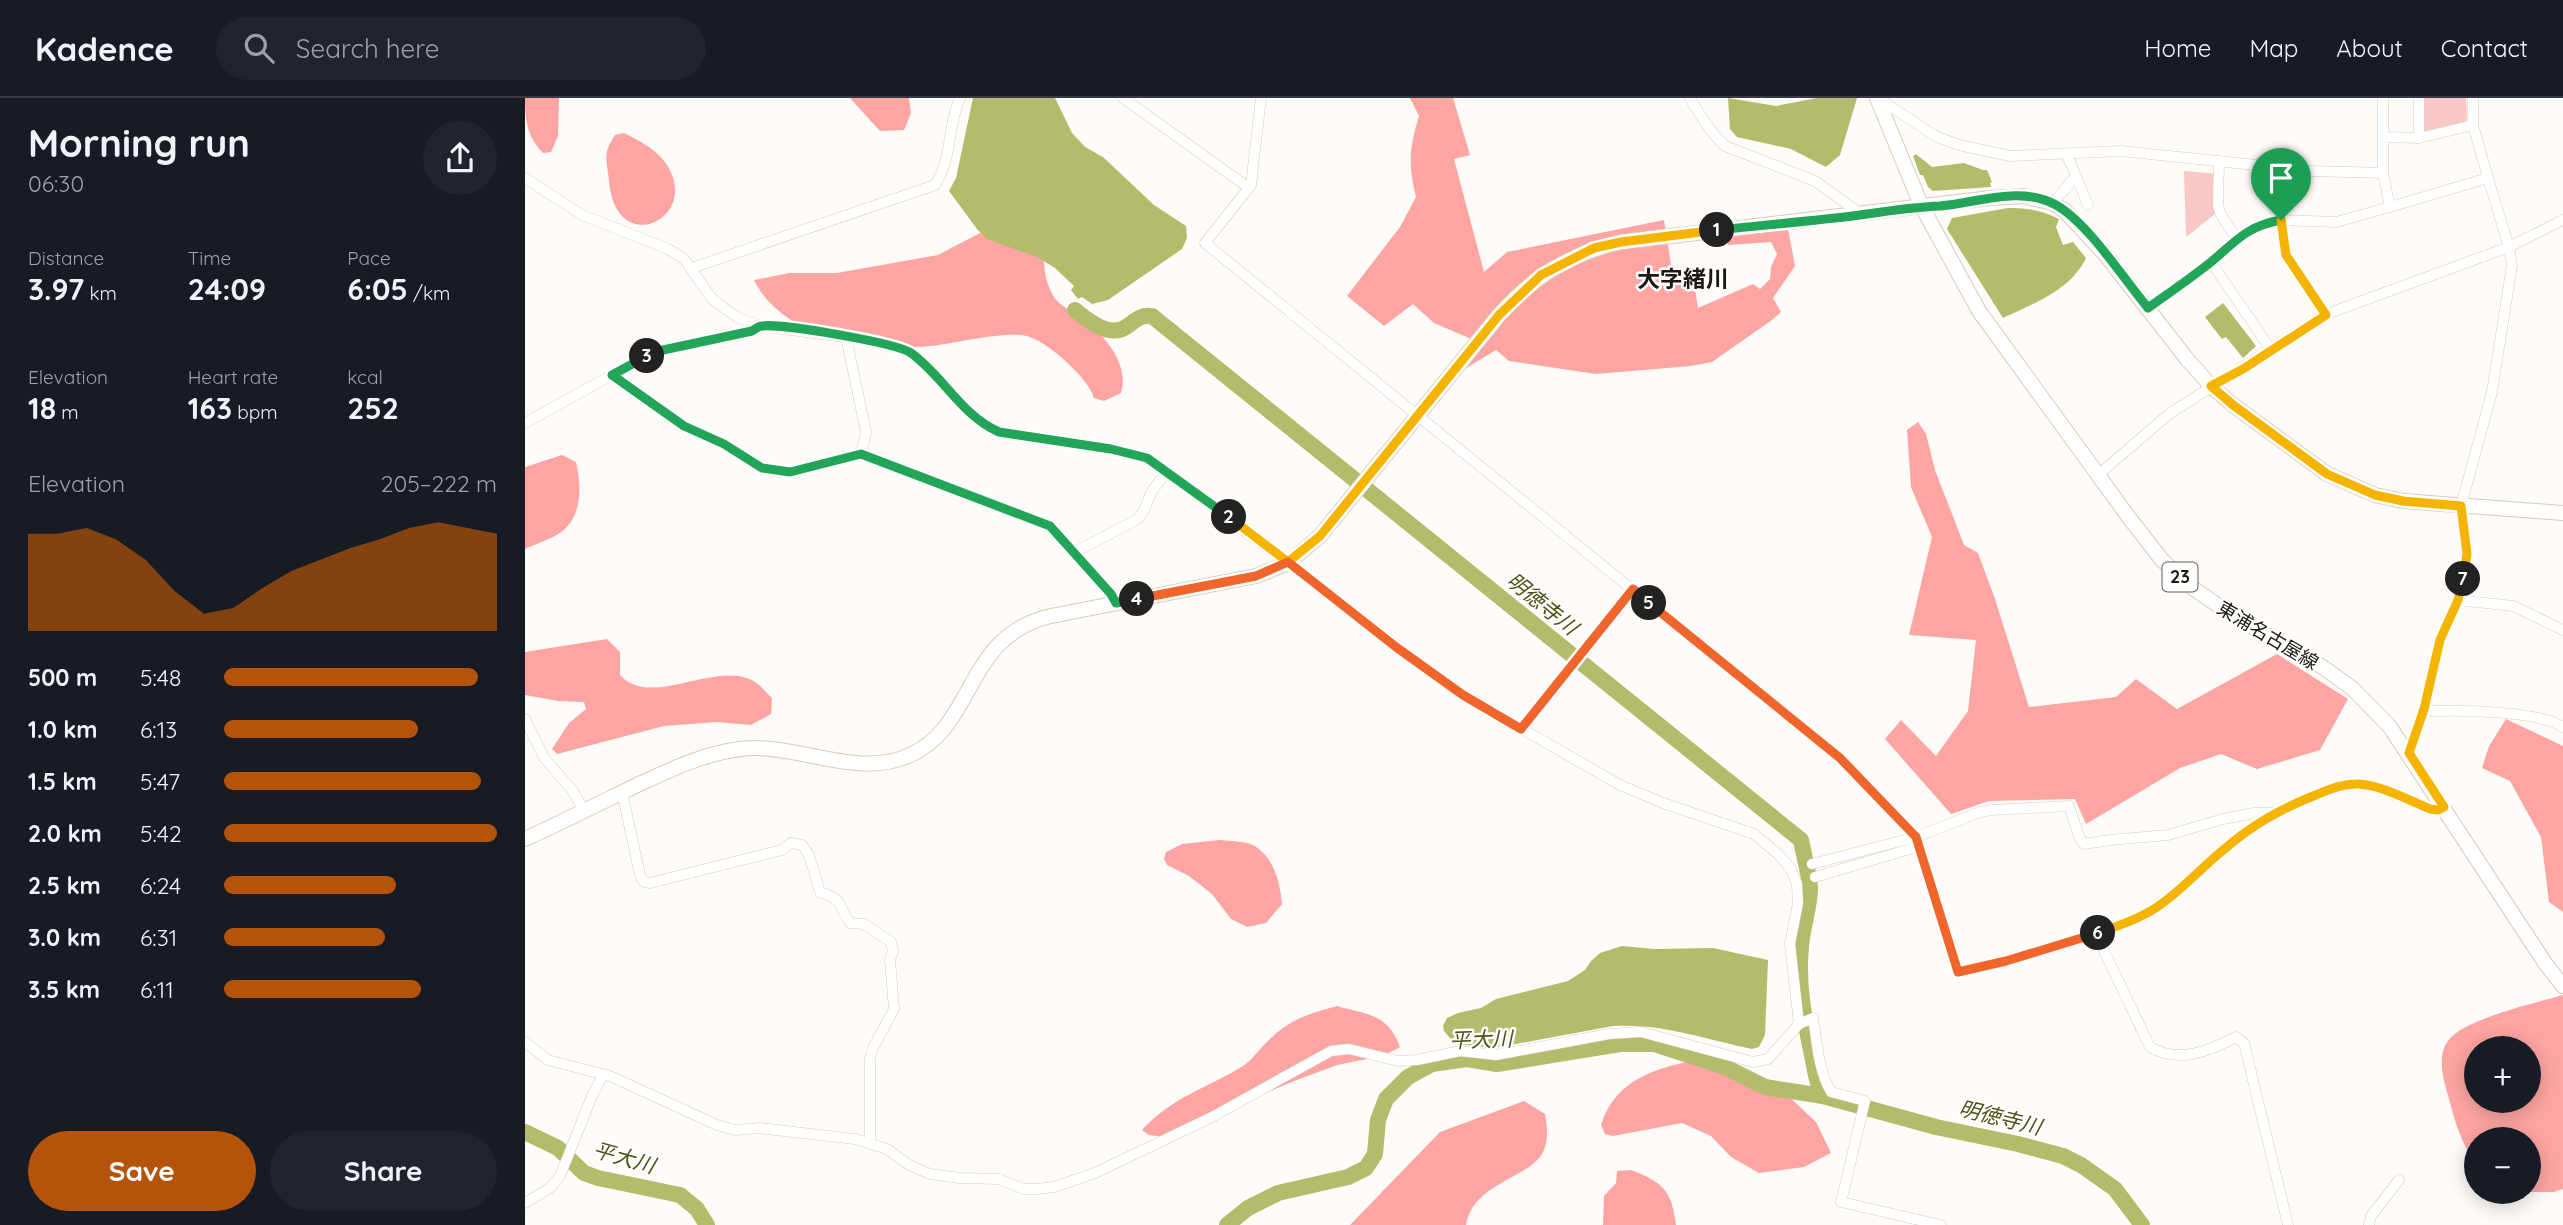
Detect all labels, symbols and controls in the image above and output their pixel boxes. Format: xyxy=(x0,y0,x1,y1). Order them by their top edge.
search box xyxy=(216,17,706,80)
text: Kadence xyxy=(35,28,174,69)
icon: search xyxy=(240,29,278,67)
text: Search here xyxy=(296,32,439,65)
text: Home xyxy=(2144,33,2211,63)
text: Map xyxy=(2249,33,2298,63)
text: About xyxy=(2336,33,2403,63)
text: Contact xyxy=(2441,33,2528,63)
text: Morning run xyxy=(28,119,250,167)
button: share xyxy=(423,121,497,195)
pin xyxy=(2251,148,2311,220)
icon: arrive xyxy=(2262,159,2300,197)
text: 06:30 xyxy=(28,169,84,198)
pin: 1 xyxy=(1699,212,1735,248)
text: 1 xyxy=(1713,217,1720,241)
text: Distance xyxy=(28,246,104,270)
text: Time xyxy=(188,246,231,270)
text: Pace xyxy=(347,246,391,270)
district label: 大字緒川 xyxy=(1637,264,1729,293)
text: 3.97 xyxy=(28,270,84,308)
text: 24:09 xyxy=(188,270,266,308)
text: 6:05 xyxy=(347,270,408,308)
text: km xyxy=(84,281,117,305)
text: /km xyxy=(408,281,450,305)
pin: 3 xyxy=(629,338,665,374)
text: 3 xyxy=(641,343,652,367)
text: Elevation xyxy=(28,365,108,389)
text: Heart rate xyxy=(188,365,278,389)
text: kcal xyxy=(347,365,383,389)
text: 18 xyxy=(28,389,56,427)
text: 163 xyxy=(188,389,232,427)
text: 252 xyxy=(347,389,399,427)
text: m xyxy=(56,400,79,424)
text: bpm xyxy=(232,400,278,424)
text: Elevation xyxy=(28,469,125,498)
text: 205–222 m xyxy=(381,469,497,498)
pin: 2 xyxy=(1211,500,1247,534)
text: 2 xyxy=(1223,504,1234,528)
pin: 7 xyxy=(2445,561,2480,596)
road number: 23 xyxy=(2163,562,2197,592)
text: 7 xyxy=(2457,566,2468,590)
water label: 明徳寺川 xyxy=(1502,567,1585,641)
pin: 4 xyxy=(1119,582,1155,616)
text: 4 xyxy=(1131,586,1142,610)
pin: 5 xyxy=(1631,586,1667,620)
text: 5 xyxy=(1643,590,1654,614)
street label: 東浦名古屋線 xyxy=(2213,595,2323,675)
text: 500 m xyxy=(28,663,97,692)
text: 5:48 xyxy=(140,663,181,692)
text: 1.0 km xyxy=(28,715,98,744)
text: 6:13 xyxy=(140,715,177,744)
text: 1.5 km xyxy=(28,767,97,796)
text: 5:47 xyxy=(140,767,180,796)
text: 2.0 km xyxy=(28,819,102,848)
text: 5:42 xyxy=(140,819,182,848)
text: 2.5 km xyxy=(28,871,101,900)
text: 6:24 xyxy=(140,871,181,900)
pin: 6 xyxy=(2081,916,2115,950)
text: 6 xyxy=(2092,920,2103,944)
text: 3.0 km xyxy=(28,923,101,952)
text: 6:31 xyxy=(140,923,177,952)
text: 3.5 km xyxy=(28,975,100,1004)
text: 6:11 xyxy=(140,975,174,1004)
water label: 平大川 xyxy=(1449,1025,1515,1053)
map controls xyxy=(2464,1036,2541,1204)
button: + xyxy=(2464,1036,2541,1113)
water label: 明徳寺川 xyxy=(1956,1094,2046,1140)
button: − xyxy=(2464,1127,2541,1204)
button: Save xyxy=(28,1131,256,1211)
button: Share xyxy=(270,1131,497,1211)
water label: 平大川 xyxy=(590,1136,660,1179)

